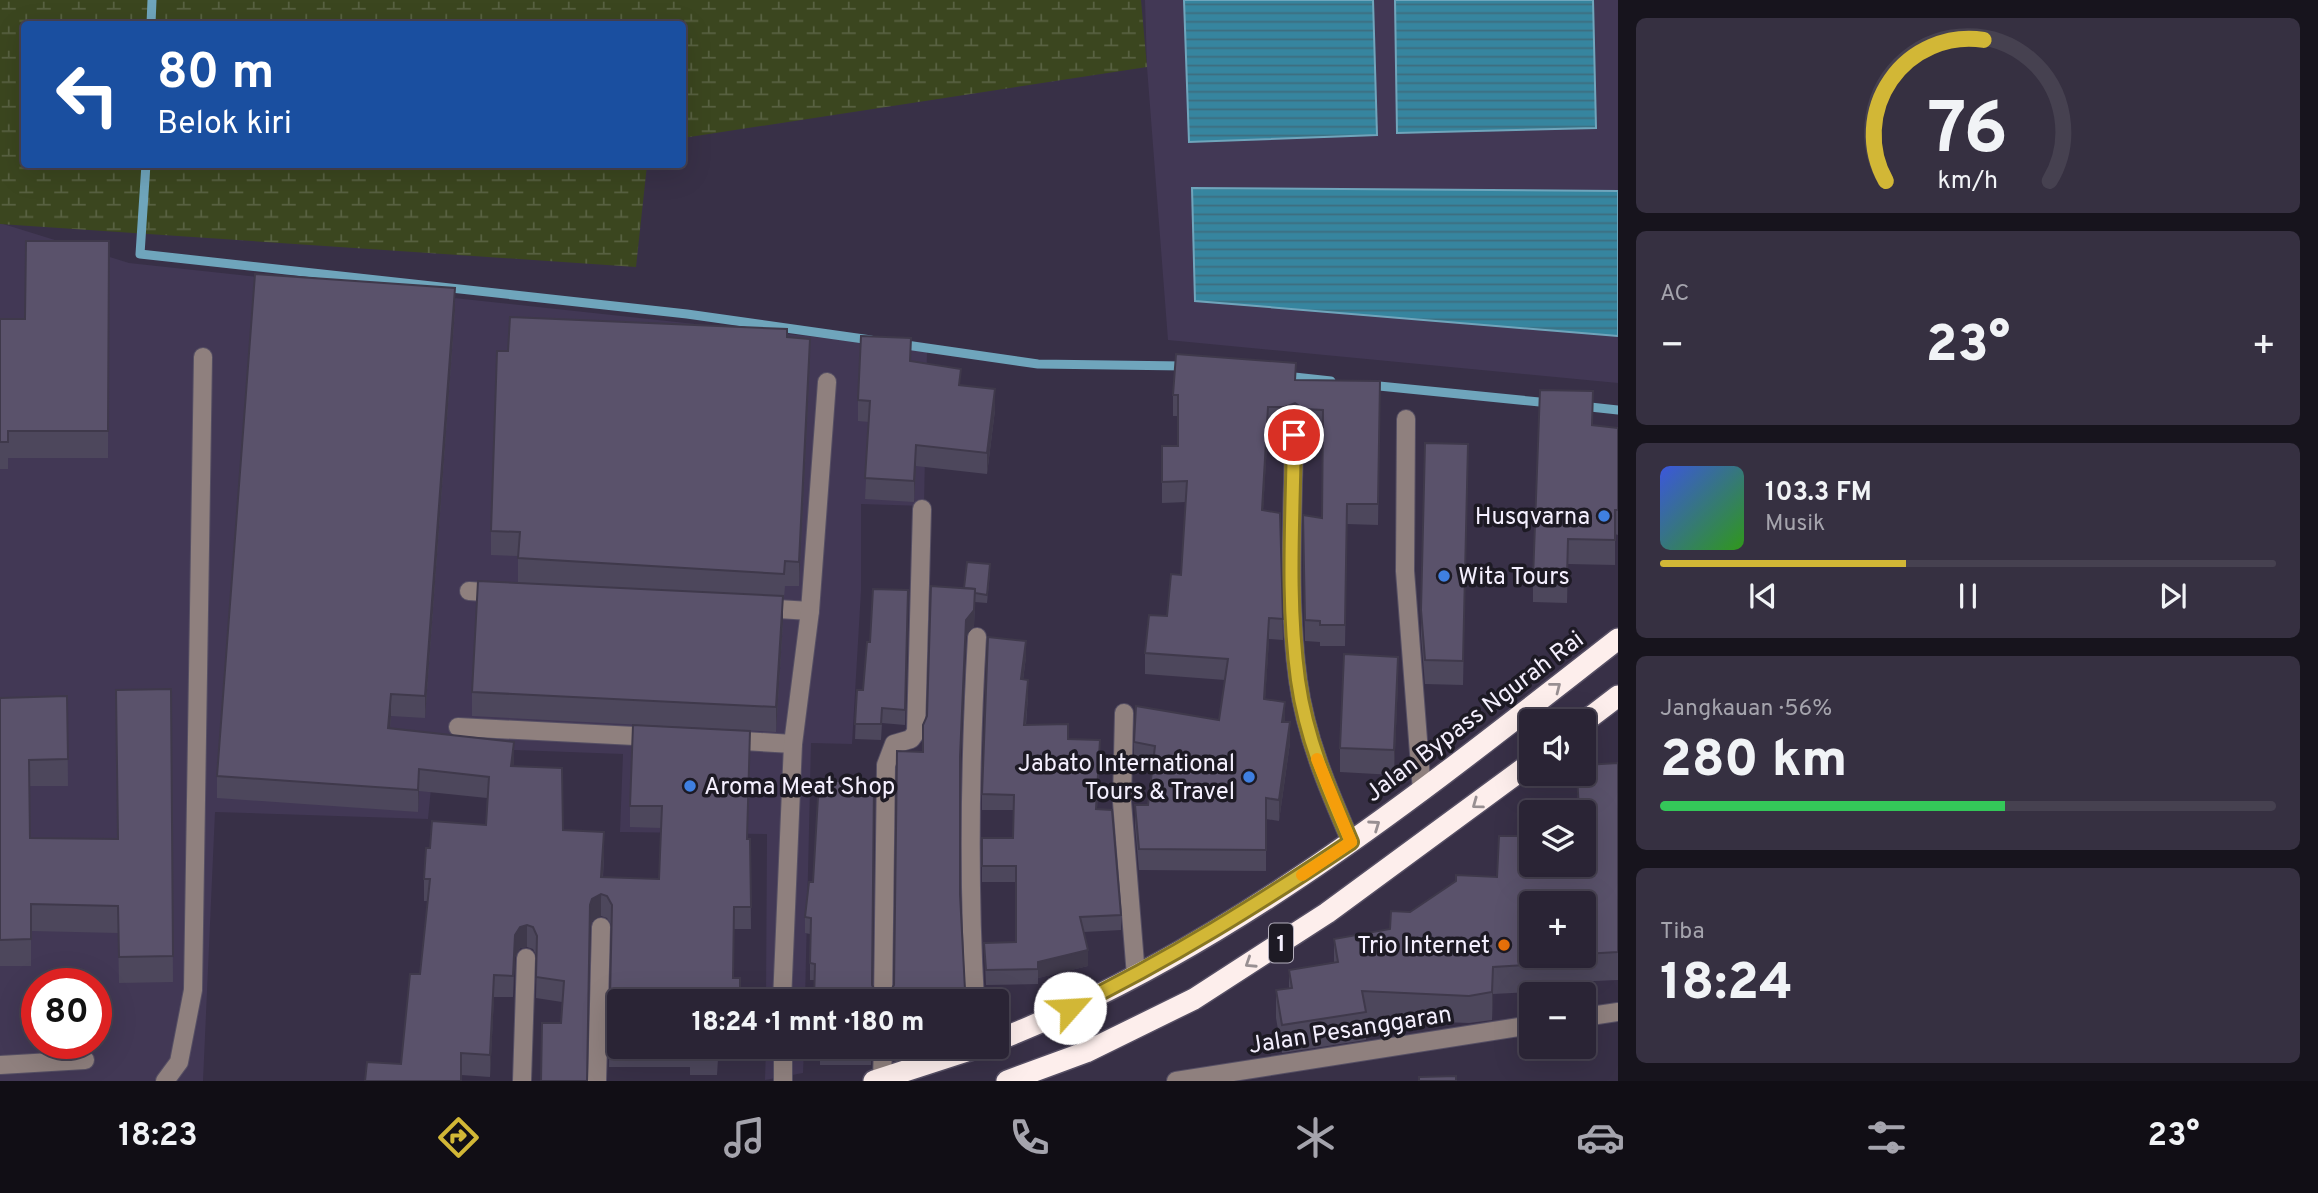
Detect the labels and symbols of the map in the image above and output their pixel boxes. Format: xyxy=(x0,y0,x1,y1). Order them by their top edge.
pin xyxy=(1264,405,1324,465)
place label: Husqvarna xyxy=(1475,503,1590,533)
marker: Husqvarna xyxy=(1596,508,1612,524)
place label: Wita Tours xyxy=(1458,563,1570,593)
marker: Wita Tours xyxy=(1436,568,1452,584)
street label: Jalan Bypass Ngurah Rai xyxy=(1360,626,1590,810)
one-way arrow xyxy=(1548,683,1561,696)
place label: Jabato International Tours & Travel xyxy=(1018,750,1235,808)
marker: Jabato International Tours & Travel xyxy=(1241,769,1257,785)
place label: Aroma Meat Shop xyxy=(704,773,895,803)
marker: Aroma Meat Shop xyxy=(682,778,698,794)
one-way arrow xyxy=(1472,796,1485,808)
one-way arrow xyxy=(1367,821,1380,833)
road number: 1 xyxy=(1269,924,1293,962)
place label: Trio Internet xyxy=(1357,932,1490,962)
marker: Trio Internet xyxy=(1496,937,1512,953)
one-way arrow xyxy=(1245,954,1258,967)
speed limit sign: 80 xyxy=(21,968,112,1059)
position arrow xyxy=(1033,971,1107,1045)
street label: Jalan Pesanggaran xyxy=(1247,1000,1454,1062)

